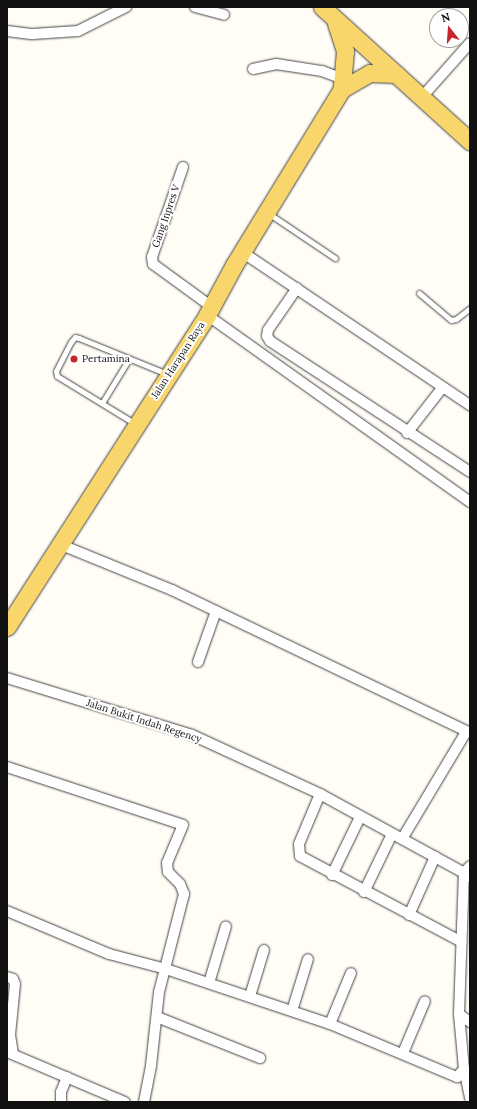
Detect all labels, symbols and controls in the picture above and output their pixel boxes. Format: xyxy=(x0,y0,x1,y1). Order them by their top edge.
north arrow xyxy=(429,8,469,48)
text: N xyxy=(440,10,452,25)
street label: Gang Inpres V xyxy=(150,183,182,249)
street label: Jalan Harapan Raya xyxy=(149,319,207,401)
place label: Pertamina xyxy=(82,353,130,365)
marker: Pertamina xyxy=(69,354,79,364)
street label: Jalan Bukit Indah Regency xyxy=(85,697,203,745)

